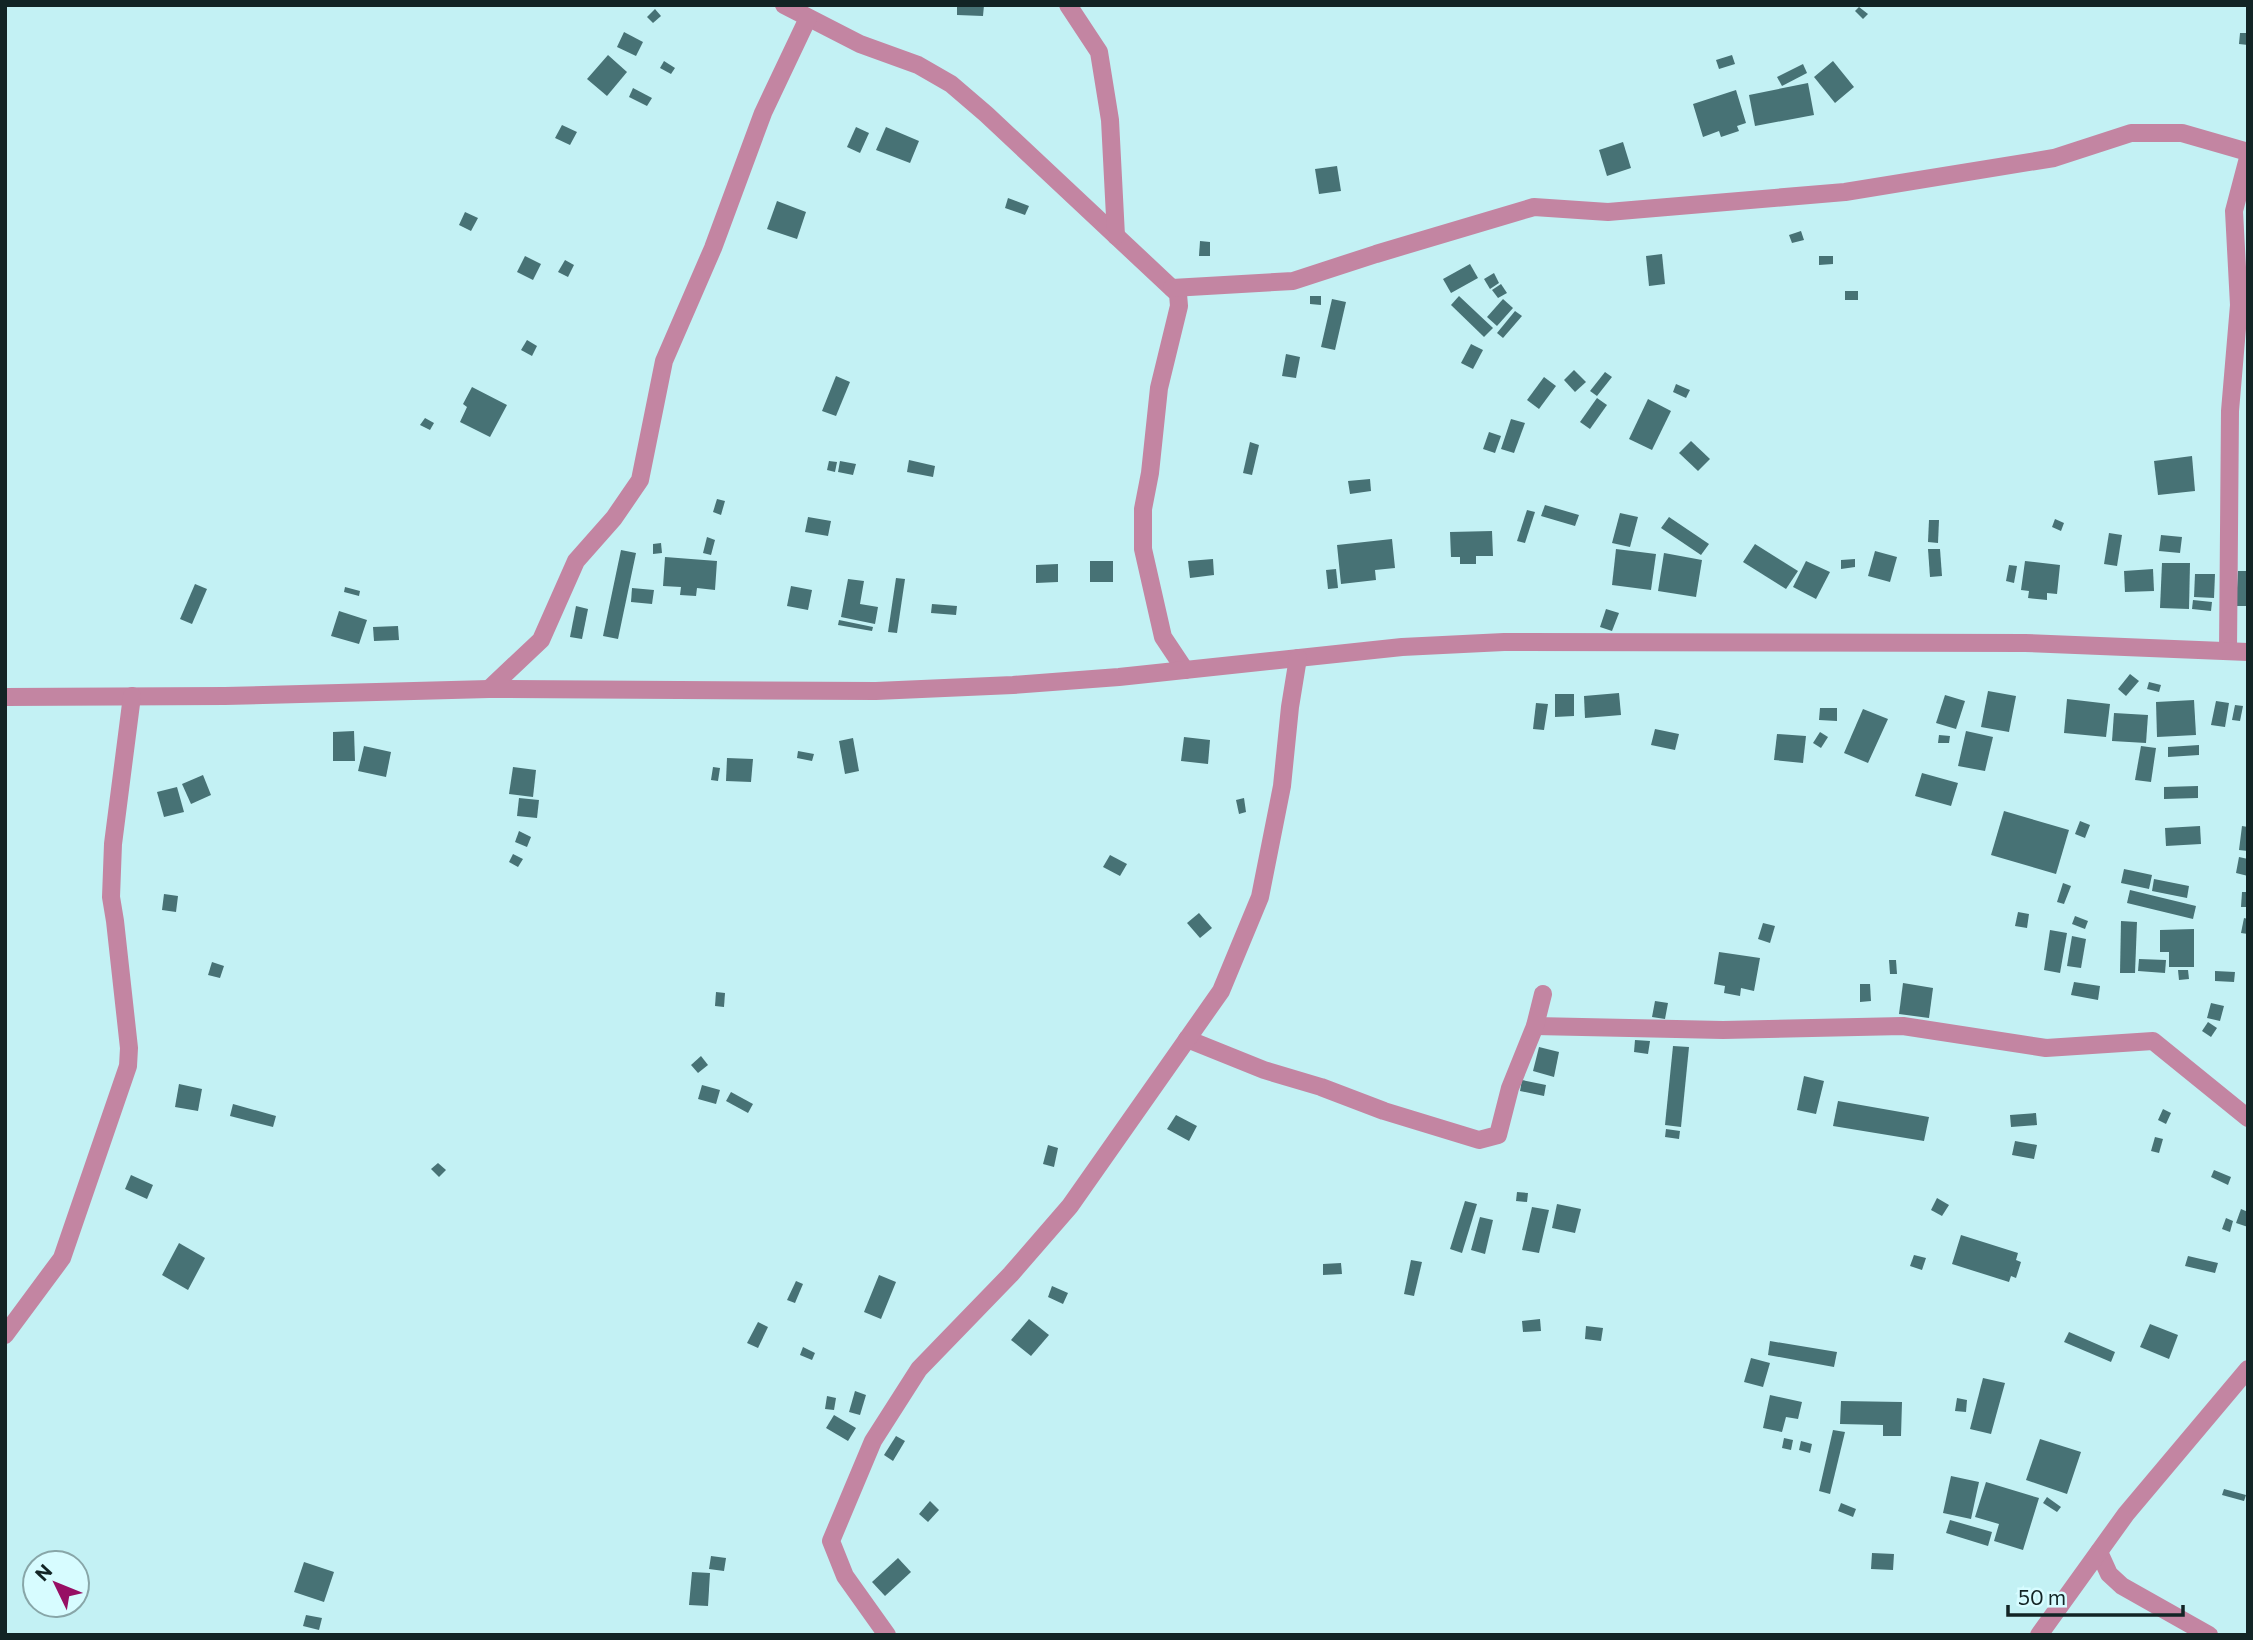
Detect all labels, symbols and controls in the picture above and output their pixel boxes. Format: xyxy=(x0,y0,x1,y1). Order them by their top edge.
north arrow xyxy=(21,1549,91,1619)
text: N xyxy=(30,1559,56,1585)
scale bar xyxy=(2008,1574,2183,1618)
text: 50 m xyxy=(2018,1584,2066,1609)

